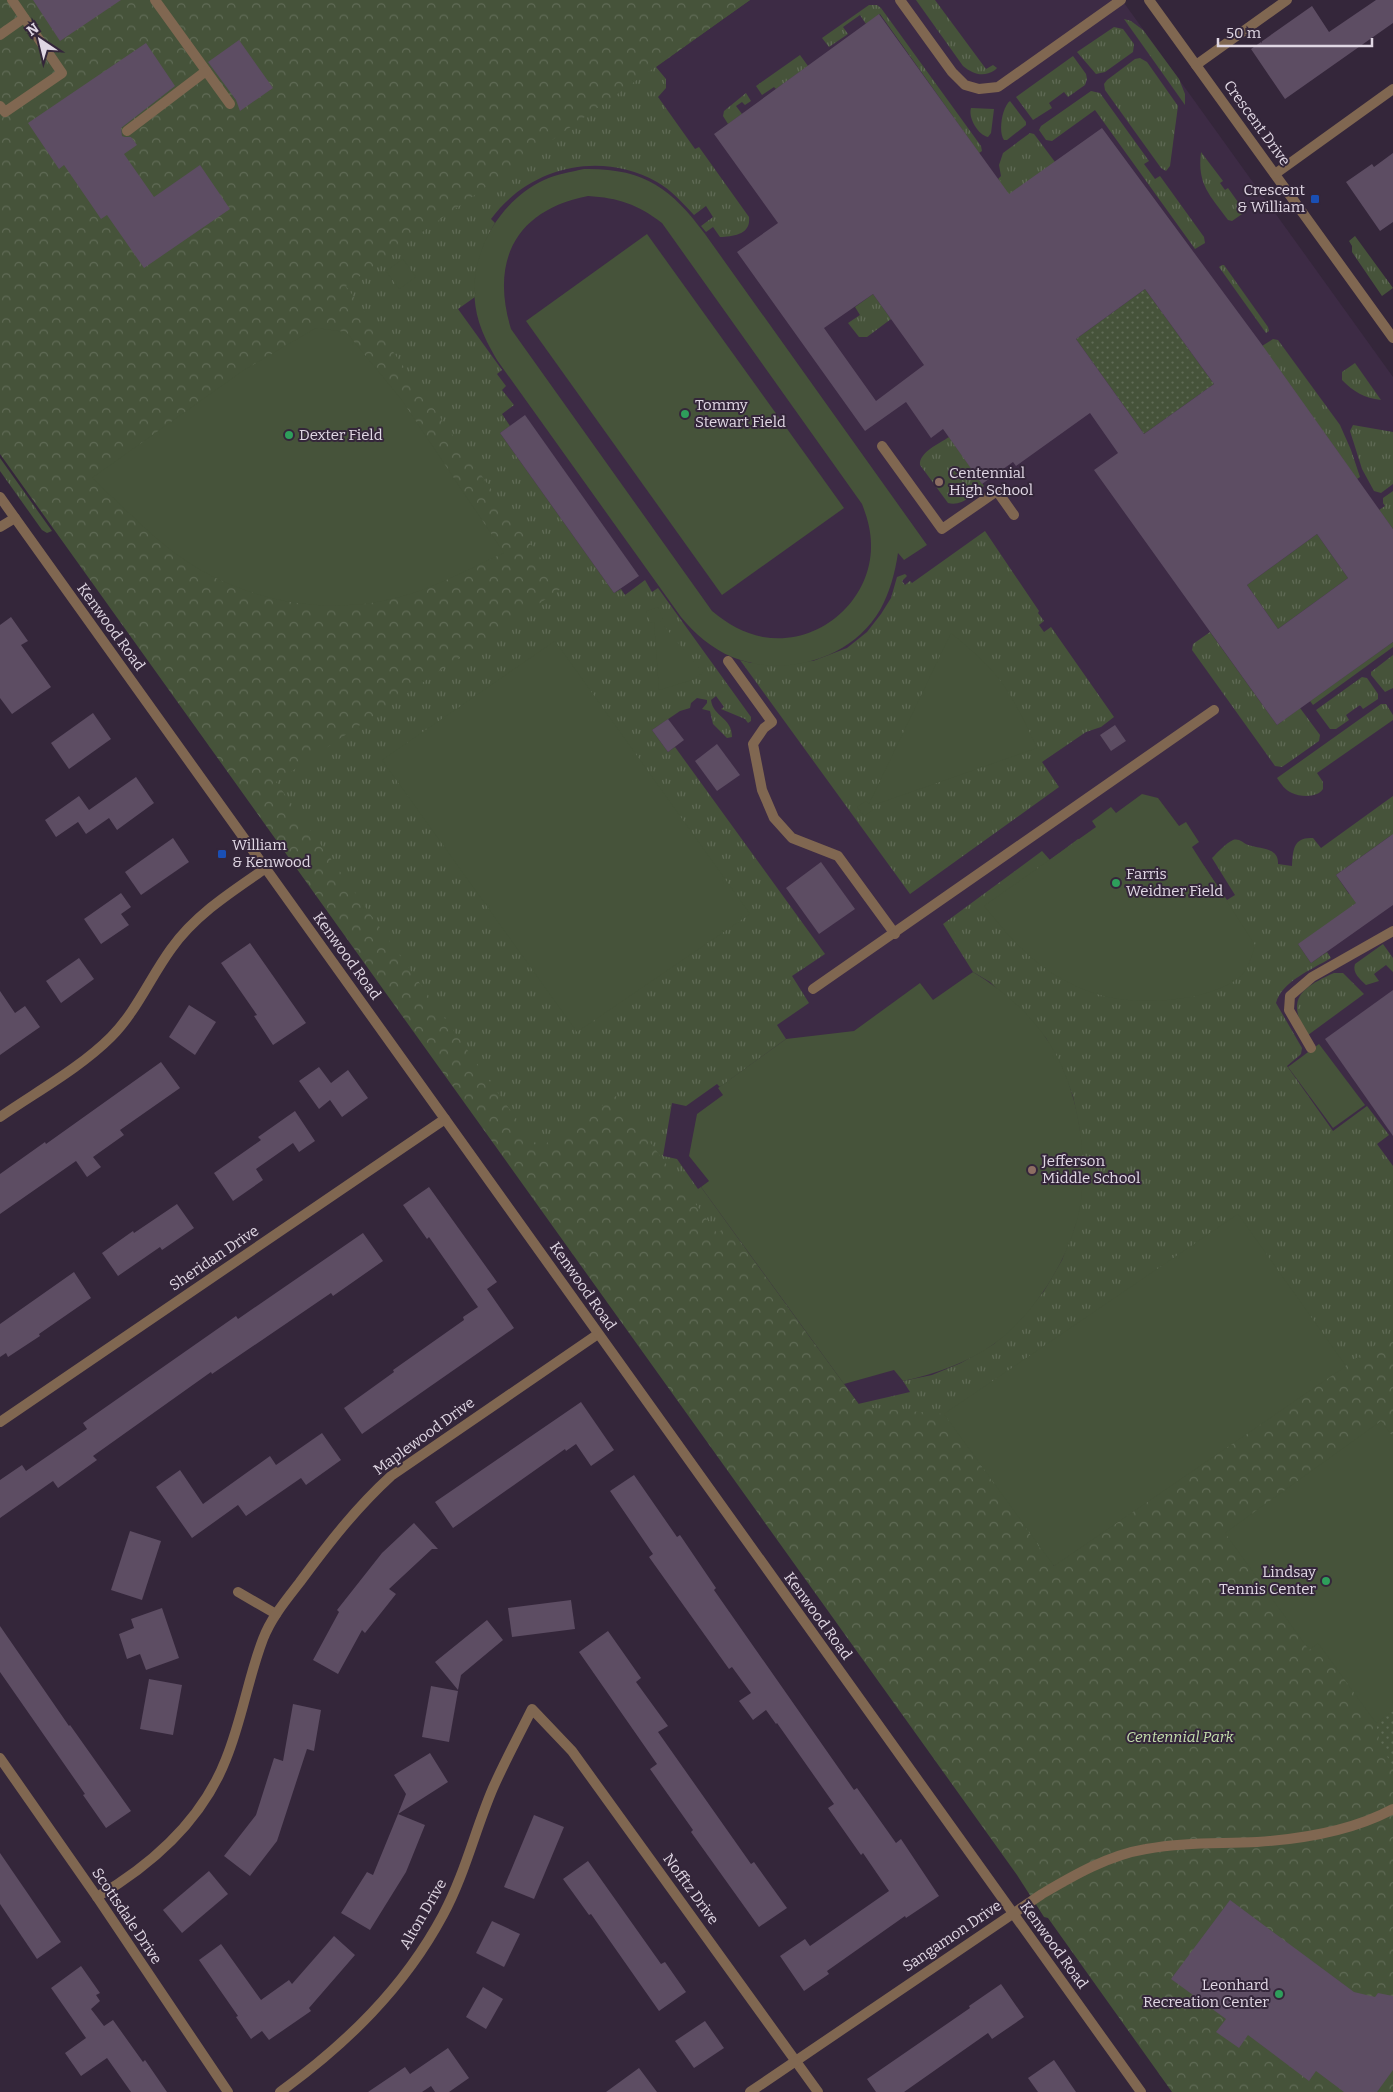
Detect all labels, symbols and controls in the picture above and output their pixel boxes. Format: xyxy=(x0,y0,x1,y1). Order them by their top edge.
north arrow xyxy=(15,15,65,65)
scale bar xyxy=(1218,15,1372,47)
text: N xyxy=(24,20,42,40)
text: 50 m xyxy=(1226,24,1262,42)
street label: Crescent Drive xyxy=(1220,77,1294,169)
place label: Crescent & William xyxy=(1237,181,1306,216)
marker: Crescent & William xyxy=(1309,193,1321,205)
place label: Tommy Stewart Field xyxy=(695,396,786,431)
marker: Tommy Stewart Field xyxy=(679,408,691,420)
place label: Dexter Field xyxy=(299,426,383,444)
marker: Dexter Field xyxy=(283,429,295,441)
place label: Centennial High School xyxy=(949,464,1033,499)
marker: Centennial High School xyxy=(933,476,945,488)
street label: Kenwood Road xyxy=(73,580,149,674)
place label: William & Kenwood xyxy=(232,836,311,871)
marker: William & Kenwood xyxy=(216,848,228,860)
place label: Farris Weidner Field xyxy=(1126,865,1223,900)
marker: Farris Weidner Field xyxy=(1110,877,1122,889)
street label: Kenwood Road xyxy=(309,909,385,1003)
place label: Jefferson Middle School xyxy=(1041,1152,1140,1187)
marker: Jefferson Middle School xyxy=(1026,1164,1038,1176)
street label: Sheridan Drive xyxy=(166,1222,262,1294)
street label: Kenwood Road xyxy=(546,1238,620,1334)
street label: Maplewood Drive xyxy=(370,1393,478,1479)
place label: Lindsay Tennis Center xyxy=(1219,1563,1316,1598)
street label: Kenwood Road xyxy=(780,1569,856,1663)
marker: Lindsay Tennis Center xyxy=(1320,1575,1332,1587)
park label: Centennial Park xyxy=(1126,1728,1235,1746)
street label: Nofftz Drive xyxy=(659,1850,723,1928)
street label: Scottsdale Drive xyxy=(88,1864,166,1968)
street label: Alton Drive xyxy=(396,1876,450,1952)
street label: Sangamon Drive xyxy=(899,1896,1005,1976)
street label: Kenwood Road xyxy=(1016,1898,1092,1992)
place label: Leonhard Recreation Center xyxy=(1143,1976,1269,2011)
marker: Leonhard Recreation Center xyxy=(1273,1988,1285,2000)

